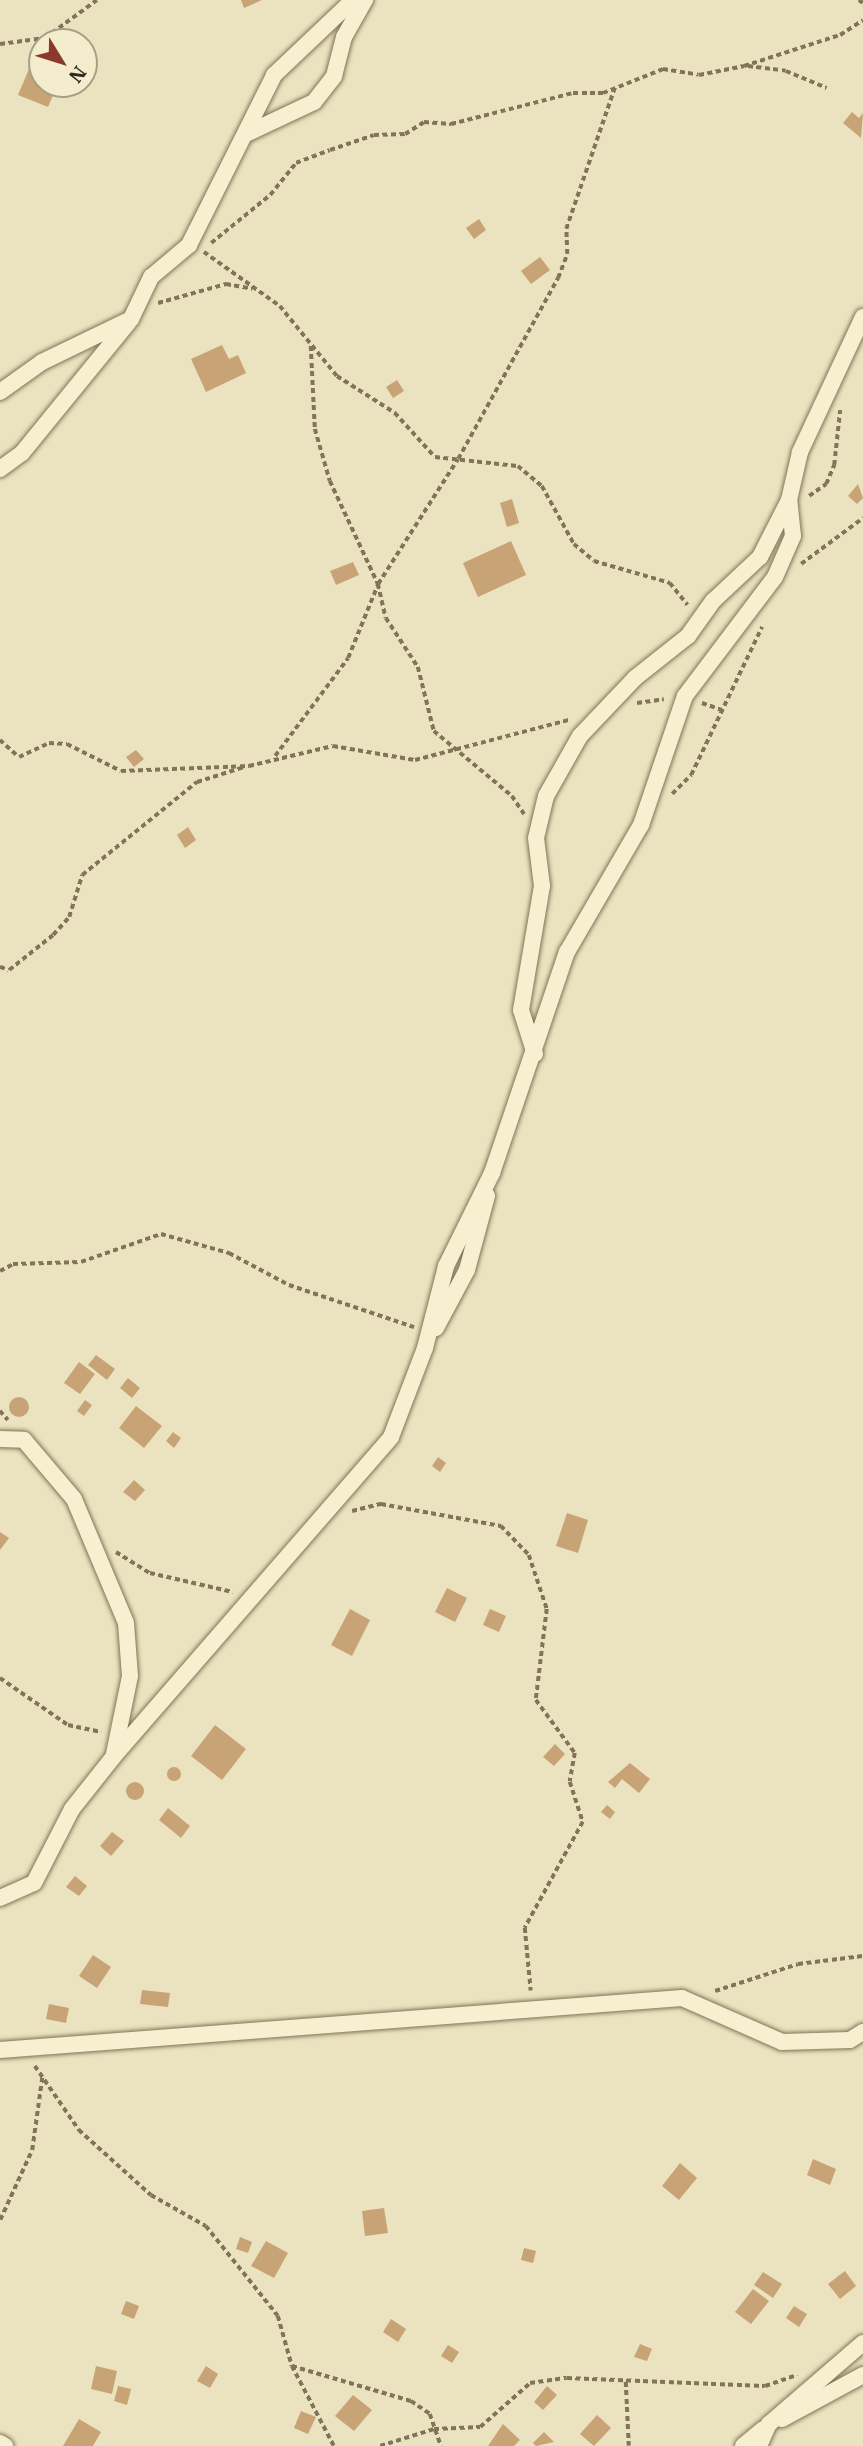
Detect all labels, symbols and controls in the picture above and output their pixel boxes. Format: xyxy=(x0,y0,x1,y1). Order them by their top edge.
north arrow xyxy=(28,28,98,98)
text: N xyxy=(64,61,92,88)

